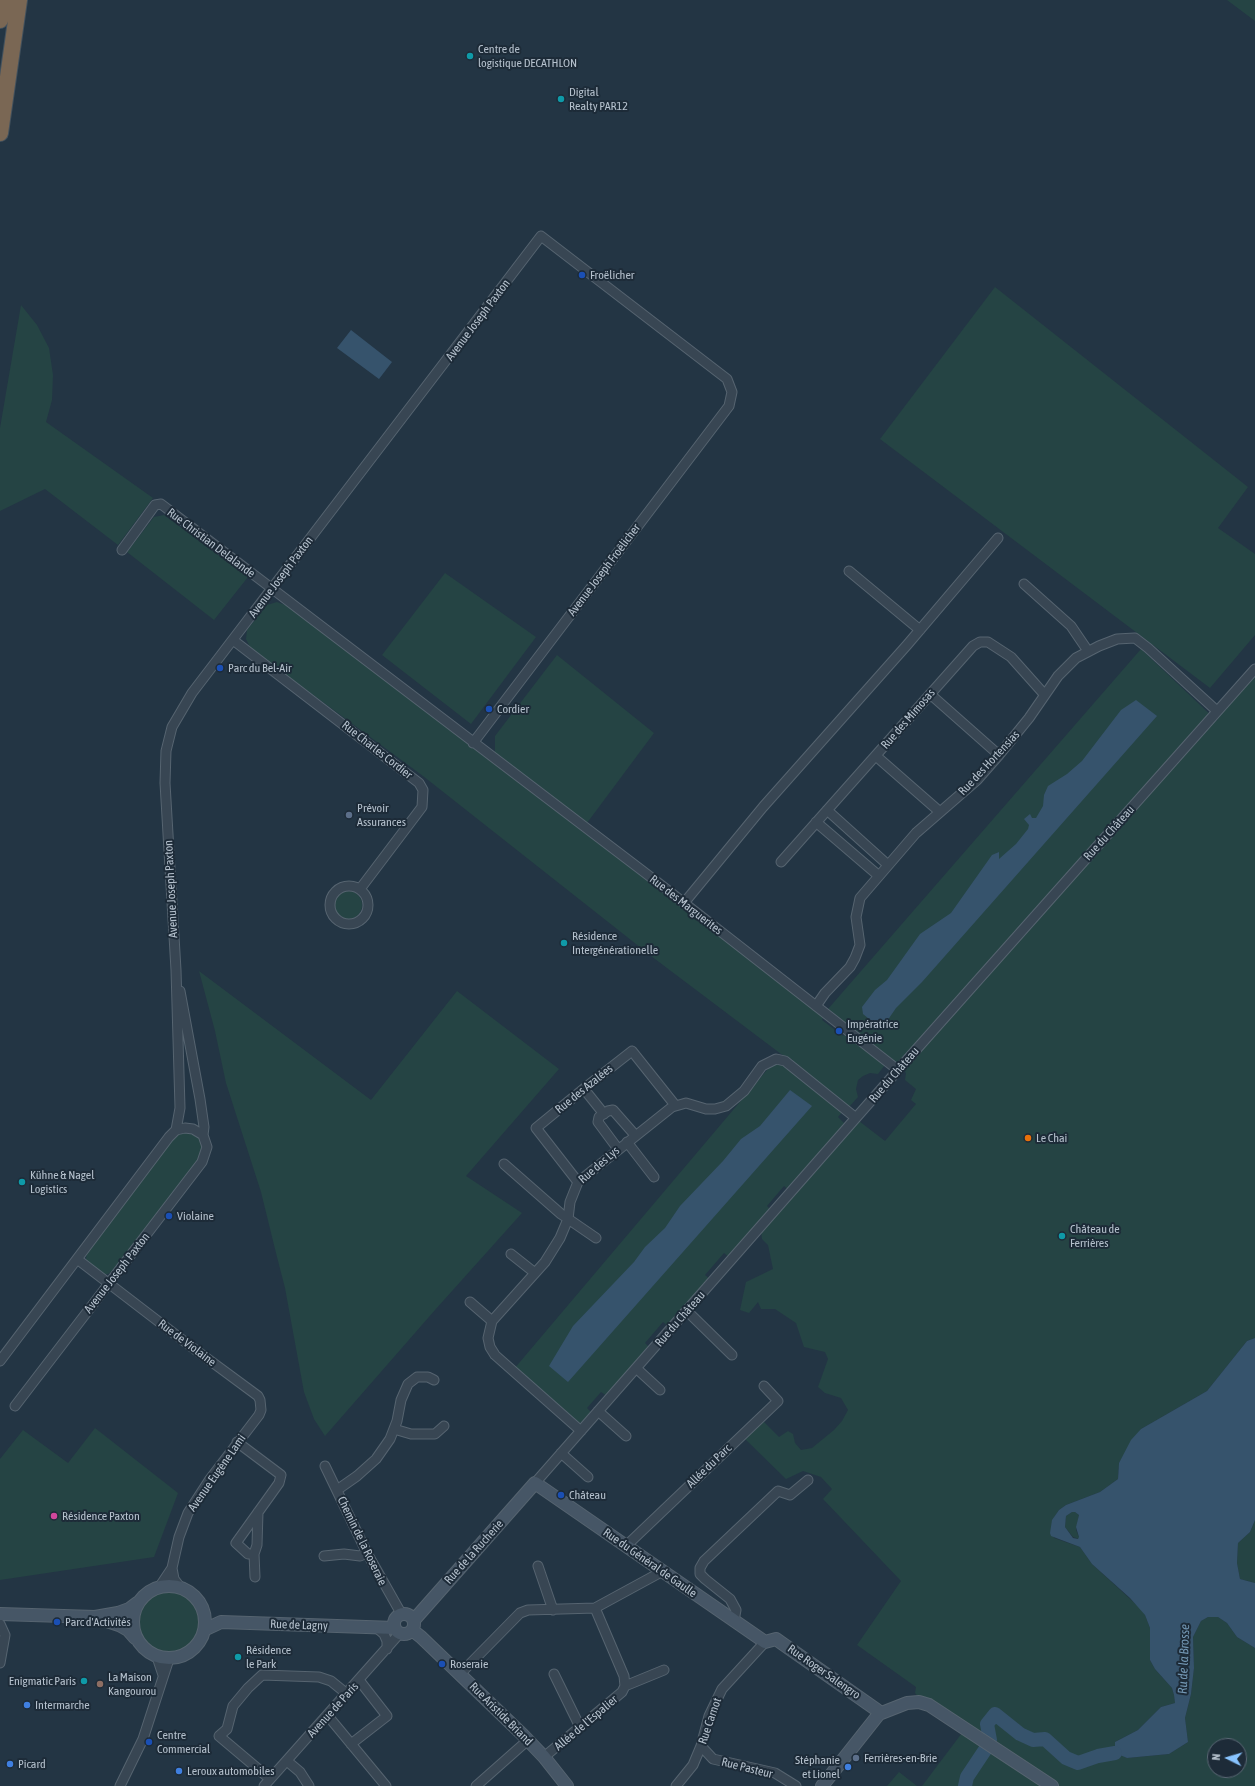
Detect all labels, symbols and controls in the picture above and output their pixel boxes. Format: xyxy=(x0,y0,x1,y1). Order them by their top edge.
place label: Centre de logistique DECATHLON xyxy=(478,42,577,70)
marker: Centre de logistique DECATHLON xyxy=(465,51,475,61)
place label: Digital Realty PAR12 xyxy=(569,85,628,113)
marker: Digital Realty PAR12 xyxy=(556,94,566,104)
place label: Froëlicher xyxy=(590,268,634,282)
marker: Froëlicher xyxy=(577,270,587,280)
street label: Avenue Joseph Paxton xyxy=(443,277,513,363)
street label: Rue Christian Delalande xyxy=(164,505,258,581)
street label: Avenue Joseph Froëlicher xyxy=(565,521,643,619)
street label: Avenue Joseph Paxton xyxy=(246,534,316,620)
place label: Parc du Bel-Air xyxy=(228,661,291,675)
marker: Parc du Bel-Air xyxy=(215,663,225,673)
street label: Rue des Mimosas xyxy=(878,686,938,752)
place label: Cordier xyxy=(497,702,529,716)
marker: Cordier xyxy=(484,704,494,714)
street label: Rue Charles Cordier xyxy=(339,718,415,782)
street label: Rue des Hortensias xyxy=(955,728,1023,798)
place label: Prévoir Assurances xyxy=(357,801,406,829)
street label: Rue du Château xyxy=(1081,803,1137,863)
marker: Prévoir Assurances xyxy=(344,810,354,820)
street label: Avenue Joseph Paxton xyxy=(161,840,181,938)
street label: Rue des Marguerites xyxy=(647,872,725,938)
place label: Résidence Intergénérationelle xyxy=(572,929,658,957)
marker: Résidence Intergénérationelle xyxy=(559,938,569,948)
place label: Impératrice Eugénie xyxy=(847,1017,898,1045)
marker: Impératrice Eugénie xyxy=(834,1026,844,1036)
street label: Rue du Château xyxy=(866,1044,922,1106)
street label: Rue des Azalées xyxy=(552,1061,616,1117)
place label: Le Chai xyxy=(1036,1131,1067,1145)
marker: Le Chai xyxy=(1023,1133,1033,1143)
street label: Rue des Lys xyxy=(576,1143,622,1187)
place label: Kühne & Nagel Logistics xyxy=(30,1168,94,1196)
marker: Kühne & Nagel Logistics xyxy=(17,1177,27,1187)
place label: Violaine xyxy=(177,1209,214,1223)
marker: Violaine xyxy=(164,1211,174,1221)
place label: Château de Ferrières xyxy=(1070,1222,1120,1250)
street label: Avenue Joseph Paxton xyxy=(81,1230,153,1316)
marker: Château de Ferrières xyxy=(1057,1231,1067,1241)
street label: Rue du Château xyxy=(652,1288,708,1350)
street label: Rue de Violaine xyxy=(155,1317,219,1369)
street label: Avenue Eugène Lami xyxy=(185,1432,249,1514)
street label: Allée du Parc xyxy=(684,1441,734,1491)
place label: Château xyxy=(569,1488,606,1502)
marker: Château xyxy=(556,1490,566,1500)
street label: Chemin de la Roseraie xyxy=(334,1494,390,1588)
place label: Résidence Paxton xyxy=(62,1509,140,1523)
marker: Résidence Paxton xyxy=(49,1511,59,1521)
street label: Rue de la Rucherie xyxy=(441,1517,507,1587)
street label: Rue du Général de Gaulle xyxy=(600,1525,700,1601)
place label: Parc d'Activités xyxy=(65,1615,131,1629)
marker: Parc d'Activités xyxy=(52,1617,62,1627)
street label: Rue de Lagny xyxy=(270,1617,328,1633)
water label: Ru de la Brosse xyxy=(1175,1624,1193,1694)
street label: Rue Roger Salengro xyxy=(785,1642,863,1702)
place label: Résidence le Park xyxy=(246,1643,291,1671)
marker: Résidence le Park xyxy=(233,1652,243,1662)
place label: Roseraie xyxy=(450,1657,488,1671)
marker: Roseraie xyxy=(437,1659,447,1669)
place label: La Maison Kangourou xyxy=(108,1670,156,1698)
place label: Enigmatic Paris xyxy=(9,1674,76,1688)
marker: Enigmatic Paris xyxy=(79,1676,89,1686)
marker: La Maison Kangourou xyxy=(95,1679,105,1689)
street label: Avenue de Paris xyxy=(304,1679,362,1741)
street label: Rue Aristide Briand xyxy=(466,1679,536,1749)
street label: Allée de l'Espalier xyxy=(551,1692,621,1754)
street label: Rue Carnot xyxy=(695,1696,725,1746)
place label: Intermarche xyxy=(35,1698,90,1712)
marker: Intermarche xyxy=(22,1700,32,1710)
place label: Centre Commercial xyxy=(157,1728,210,1756)
marker: Centre Commercial xyxy=(144,1737,154,1747)
north arrow xyxy=(1207,1738,1247,1778)
place label: Ferrières-en-Brie xyxy=(864,1751,937,1765)
place label: Stéphanie et Lionel xyxy=(795,1753,840,1781)
marker: Ferrières-en-Brie xyxy=(851,1753,861,1763)
text: N xyxy=(1210,1753,1222,1761)
street label: Rue Pasteur xyxy=(720,1755,774,1781)
place label: Picard xyxy=(18,1757,46,1771)
marker: Picard xyxy=(5,1759,15,1769)
marker: Stéphanie et Lionel xyxy=(843,1762,853,1772)
place label: Leroux automobiles xyxy=(187,1764,274,1778)
marker: Leroux automobiles xyxy=(174,1766,184,1776)

